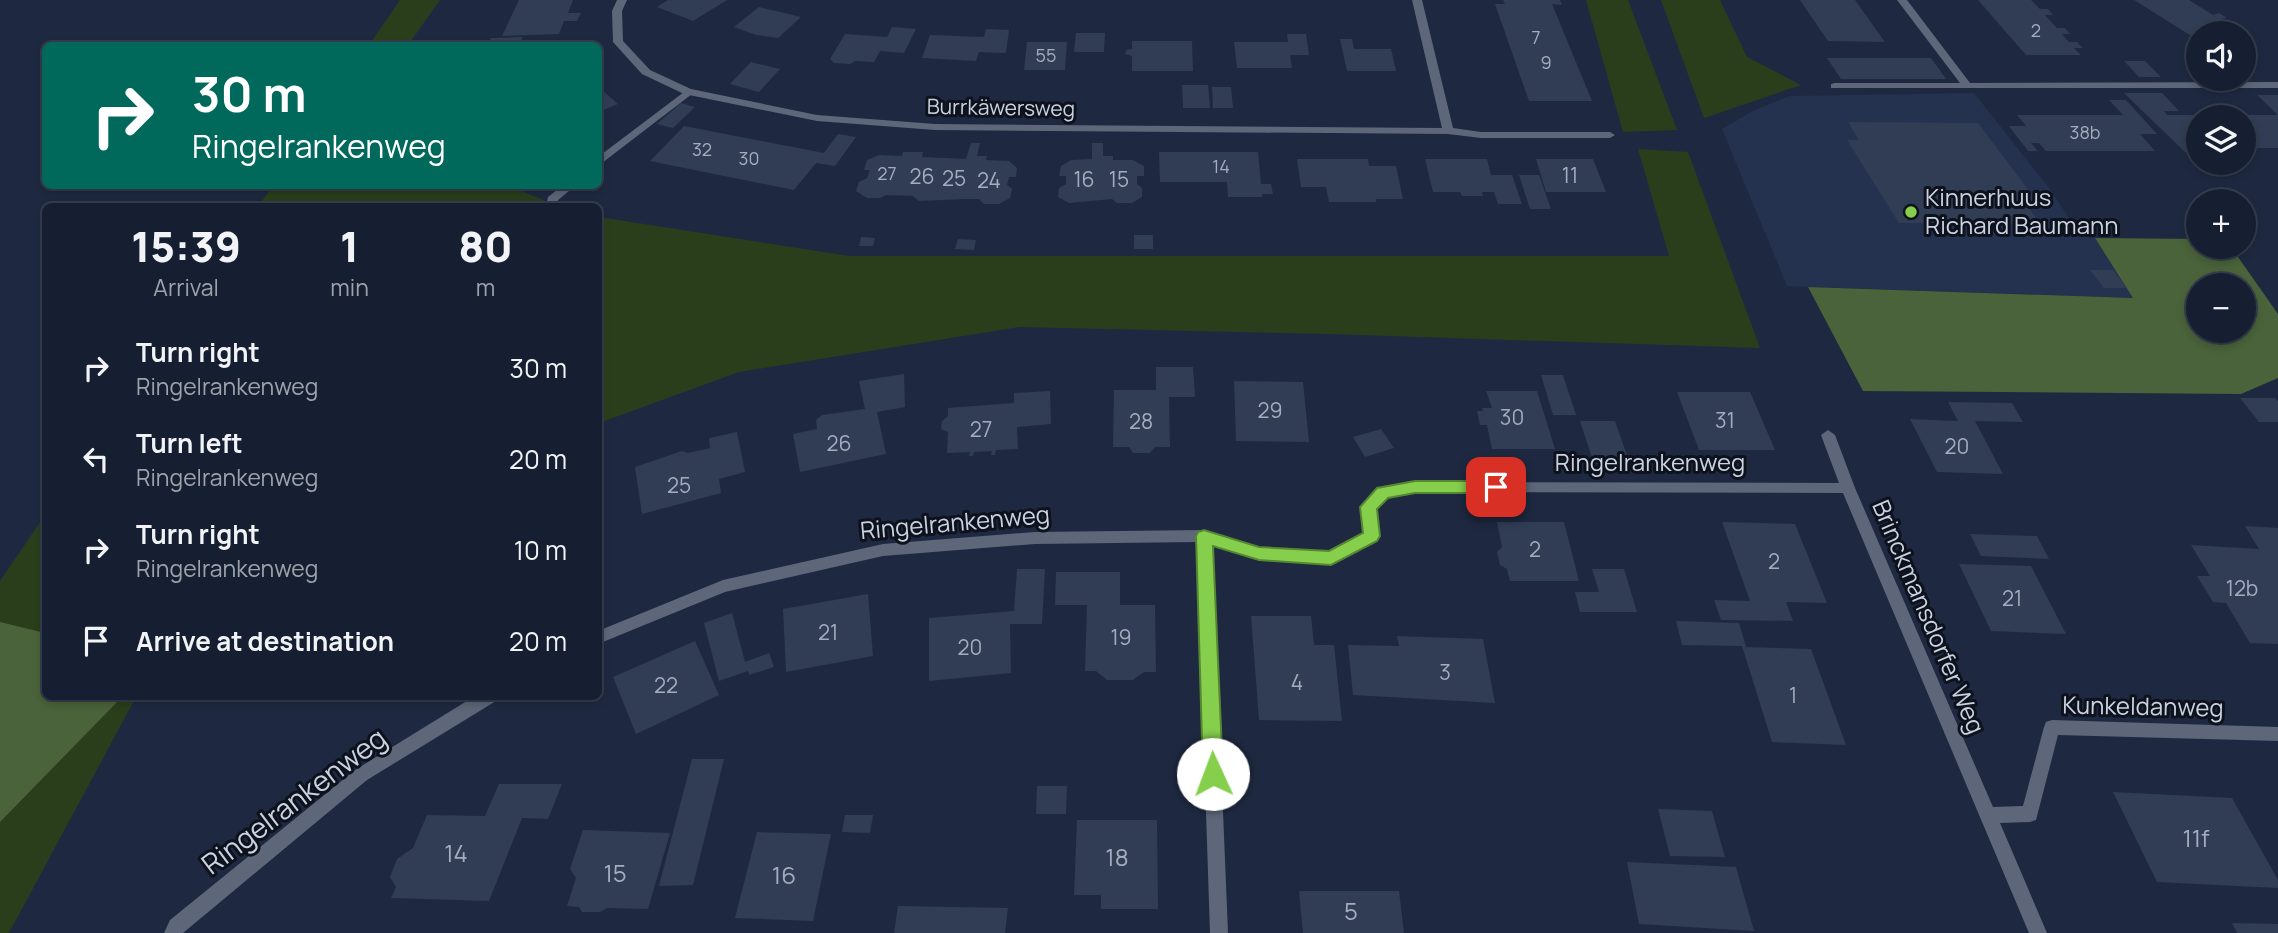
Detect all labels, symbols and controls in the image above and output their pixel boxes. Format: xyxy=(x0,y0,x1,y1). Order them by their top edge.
house number: 2 xyxy=(2031,18,2041,42)
map controls xyxy=(2186,21,2256,343)
button: sound xyxy=(2186,21,2256,91)
house number: 7 xyxy=(1531,25,1541,49)
house number: 55 xyxy=(1036,43,1056,67)
house number: 9 xyxy=(1540,50,1552,74)
text: 30 m xyxy=(192,60,307,127)
icon: right xyxy=(77,70,168,161)
street label: Burrkäwersweg xyxy=(927,92,1075,122)
button: layers xyxy=(2186,105,2256,175)
house number: 38b xyxy=(2069,120,2101,144)
text: Ringelrankenweg xyxy=(192,124,446,168)
house number: 32 xyxy=(692,137,712,161)
house number: 30 xyxy=(739,146,759,170)
house number: 14 xyxy=(1212,154,1230,178)
house number: 27 xyxy=(877,161,897,185)
house number: 11 xyxy=(1562,161,1578,189)
house number: 26 xyxy=(909,162,935,190)
house number: 25 xyxy=(942,164,966,192)
house number: 16 xyxy=(1073,165,1095,193)
house number: 15 xyxy=(1109,165,1129,193)
house number: 24 xyxy=(977,166,1001,194)
place label: Kinnerhuus Richard Baumann xyxy=(1925,180,2119,241)
button: + xyxy=(2186,189,2256,259)
marker: Kinnerhuus Richard Baumann xyxy=(1903,204,1919,220)
text: 15:39 xyxy=(131,217,241,275)
text: 1 xyxy=(340,217,359,275)
text: 80 xyxy=(458,217,513,275)
text: Arrival xyxy=(153,271,219,303)
text: min xyxy=(330,271,369,303)
text: m xyxy=(476,271,495,303)
button: − xyxy=(2186,273,2256,343)
text: Turn right xyxy=(136,334,260,370)
icon: right xyxy=(77,349,115,387)
text: 30 m xyxy=(510,350,567,386)
text: Ringelrankenweg xyxy=(136,370,318,402)
house number: 29 xyxy=(1257,396,1283,424)
house number: 30 xyxy=(1500,403,1524,431)
house number: 31 xyxy=(1715,406,1735,434)
house number: 28 xyxy=(1129,407,1153,435)
house number: 27 xyxy=(970,415,992,443)
text: Turn left xyxy=(136,425,243,461)
house number: 26 xyxy=(826,429,852,457)
house number: 20 xyxy=(1945,432,1969,460)
icon: left xyxy=(77,440,115,478)
text: 20 m xyxy=(509,441,567,477)
street label: Ringelrankenweg xyxy=(1555,445,1745,478)
pin xyxy=(1466,457,1526,517)
text: Ringelrankenweg xyxy=(136,461,318,493)
icon: arrive xyxy=(1477,468,1515,506)
house number: 25 xyxy=(667,471,691,499)
street label: Brinckmansdorfer Weg xyxy=(1865,495,1994,738)
street label: Ringelrankenweg xyxy=(859,497,1051,546)
text: Turn right xyxy=(136,516,260,552)
icon: right xyxy=(77,531,115,569)
text: 10 m xyxy=(514,532,567,568)
house number: 2 xyxy=(1529,535,1541,563)
house number: 2 xyxy=(1768,547,1780,575)
text: Ringelrankenweg xyxy=(136,552,318,584)
house number: 12b xyxy=(2226,574,2258,602)
house number: 21 xyxy=(2002,584,2022,612)
house number: 21 xyxy=(818,618,838,646)
icon: arrive xyxy=(77,622,115,660)
text: Arrive at destination xyxy=(136,623,394,659)
text: 20 m xyxy=(509,623,567,659)
house number: 19 xyxy=(1110,623,1132,651)
house number: 20 xyxy=(958,633,982,661)
house number: 3 xyxy=(1439,658,1451,686)
house number: 4 xyxy=(1291,668,1303,696)
house number: 22 xyxy=(654,671,678,699)
house number: 1 xyxy=(1789,681,1797,709)
street label: Kunkeldanweg xyxy=(2062,688,2224,723)
street label: Ringelrankenweg xyxy=(193,718,394,882)
position arrow xyxy=(1176,737,1250,811)
house number: 11f xyxy=(2182,821,2210,854)
house number: 14 xyxy=(444,836,468,869)
house number: 18 xyxy=(1105,840,1129,873)
house number: 15 xyxy=(603,856,627,889)
house number: 16 xyxy=(772,858,796,891)
house number: 5 xyxy=(1344,894,1358,927)

